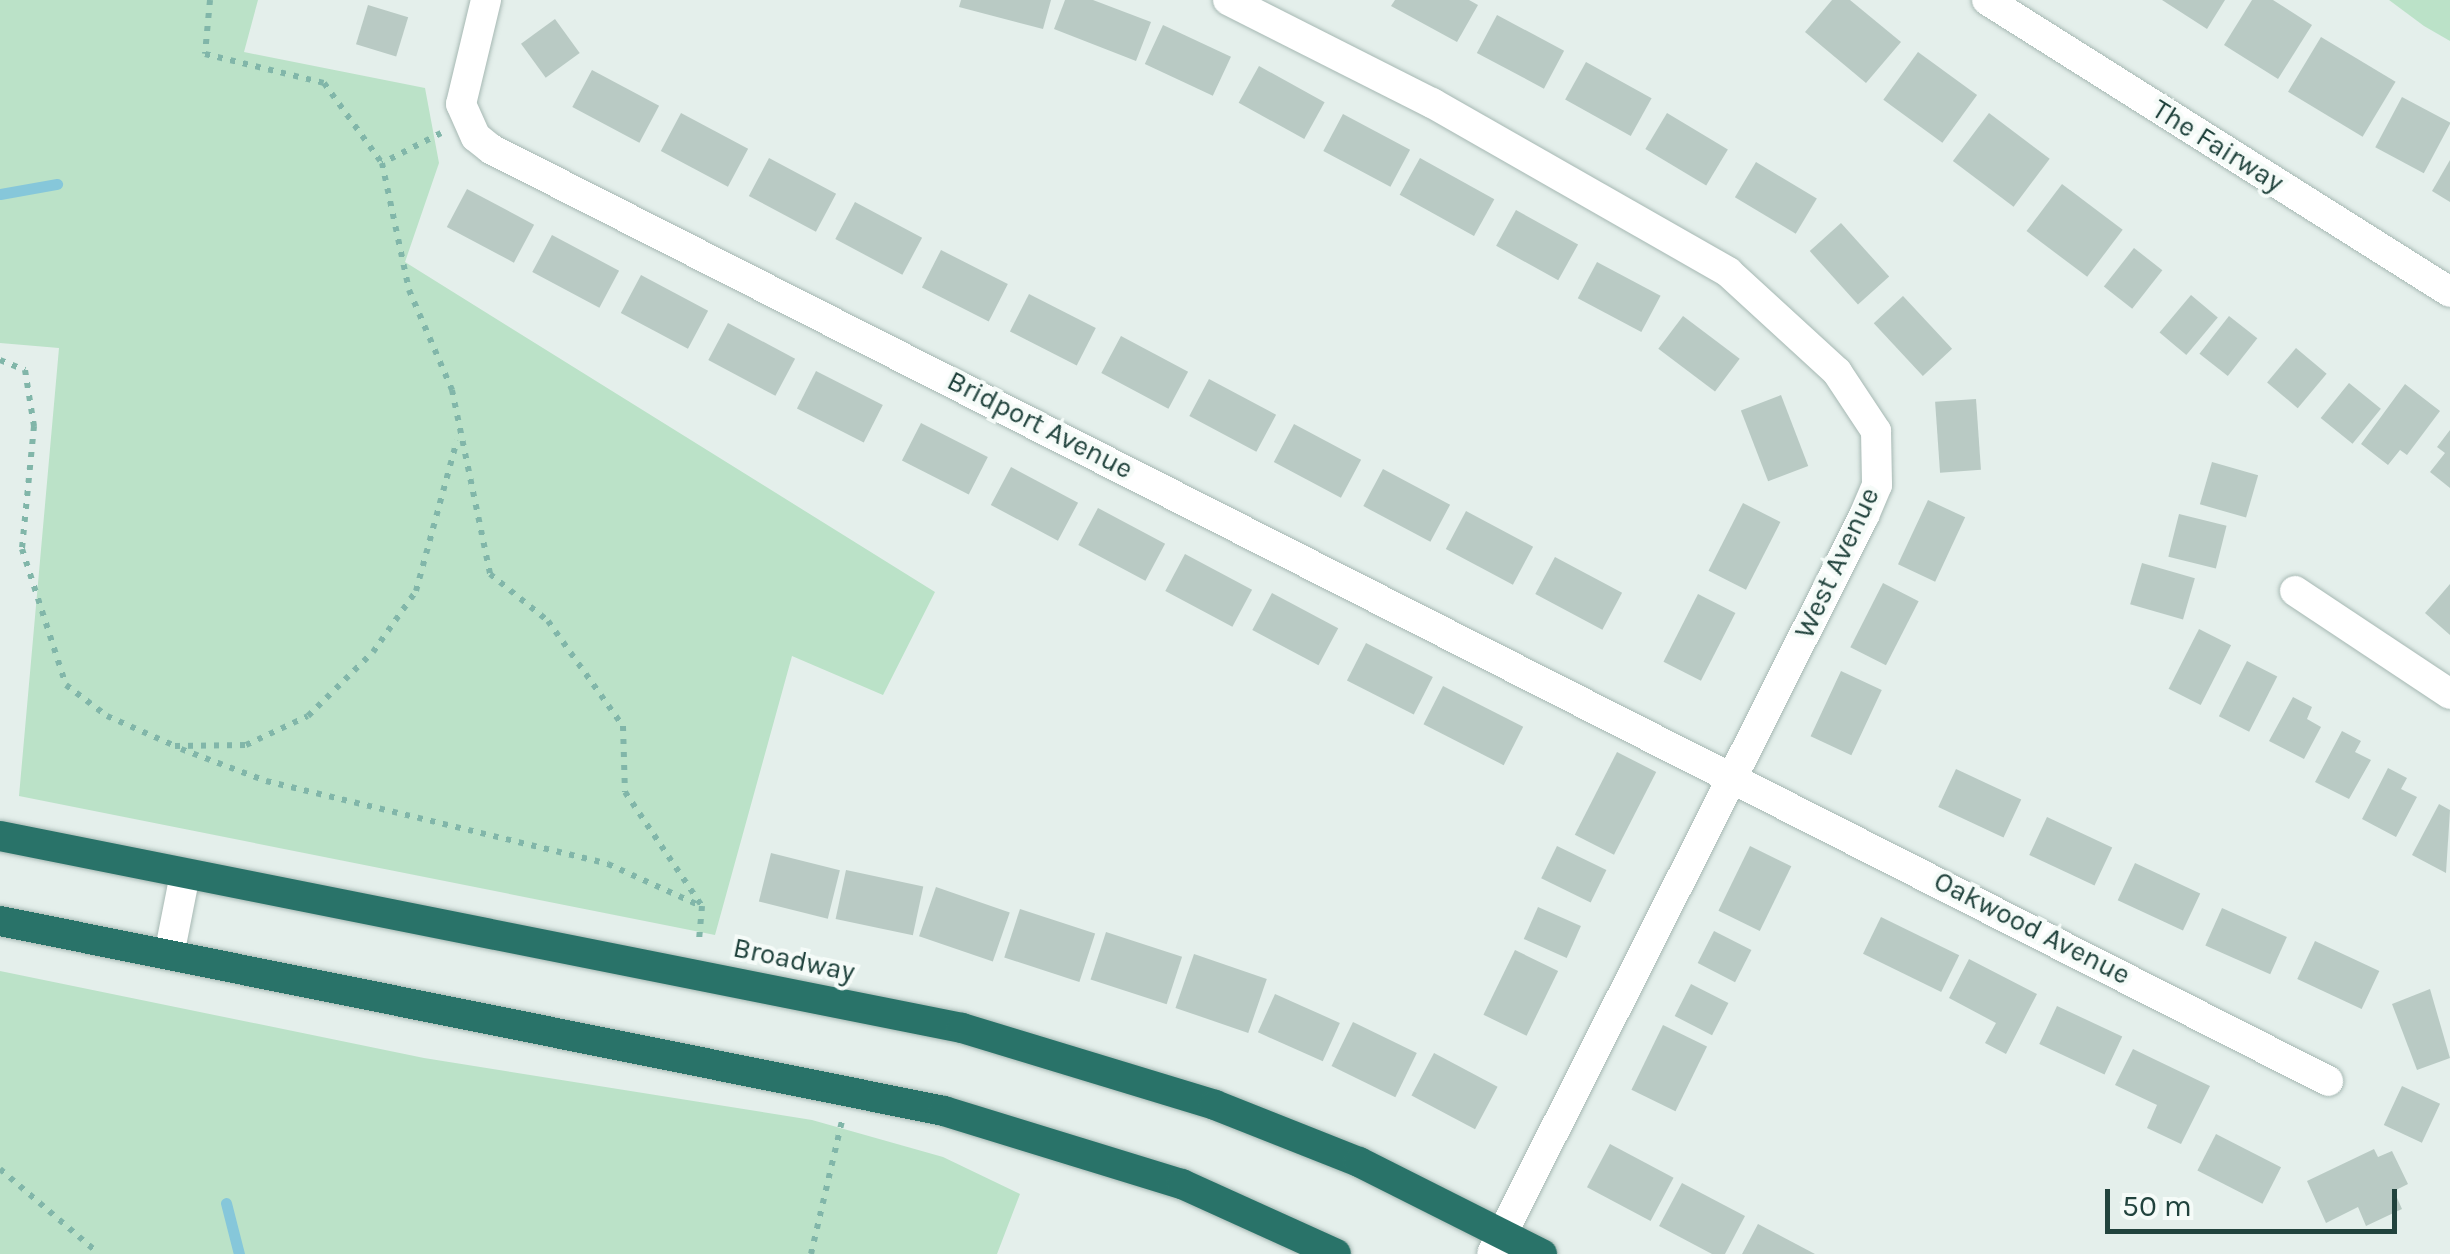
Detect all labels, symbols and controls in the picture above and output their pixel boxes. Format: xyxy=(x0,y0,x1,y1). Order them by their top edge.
street label: The Fairway xyxy=(2146,92,2290,200)
street label: Bridport Avenue xyxy=(942,364,1138,486)
street label: West Avenue xyxy=(1787,482,1887,644)
street label: Oakwood Avenue xyxy=(1928,864,2136,992)
street label: Broadway xyxy=(730,931,858,989)
scale bar xyxy=(2110,1169,2402,1231)
text: 50 m xyxy=(2122,1188,2192,1224)

